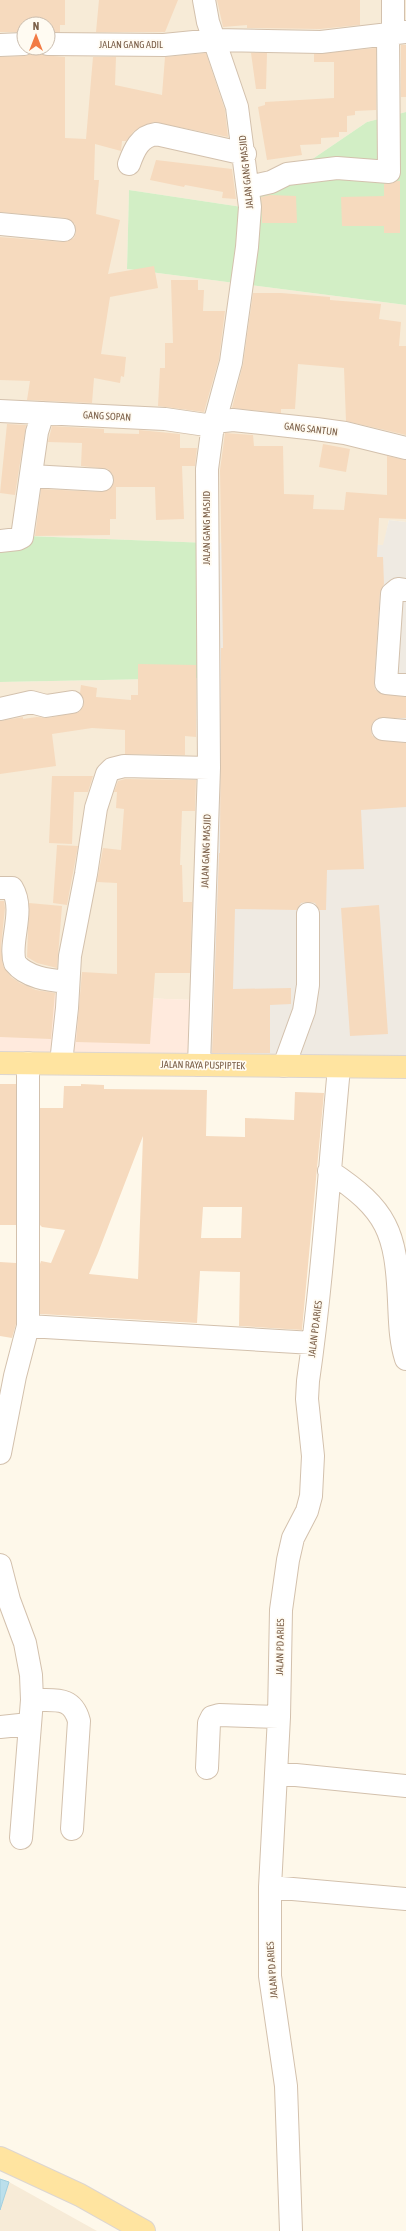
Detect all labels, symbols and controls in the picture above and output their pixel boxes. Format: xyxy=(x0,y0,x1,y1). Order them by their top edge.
north arrow xyxy=(16,16,56,56)
text: N xyxy=(33,20,39,32)
street label: JALAN GANG ADIL xyxy=(99,39,163,50)
street label: JALAN GANG MASJID xyxy=(237,134,255,209)
street label: GANG SOPAN xyxy=(83,409,131,423)
street label: GANG SANTUN xyxy=(284,420,339,438)
street label: JALAN GANG MASJID xyxy=(201,491,212,565)
street label: JALAN GANG MASJID xyxy=(199,813,213,888)
street label: JALAN RAYA PUSPIPTEK xyxy=(161,1059,246,1071)
street label: JALAN PD ARIES xyxy=(306,1300,324,1358)
street label: JALAN PD ARIES xyxy=(274,1618,286,1676)
street label: JALAN PD ARIES xyxy=(265,1941,279,1999)

